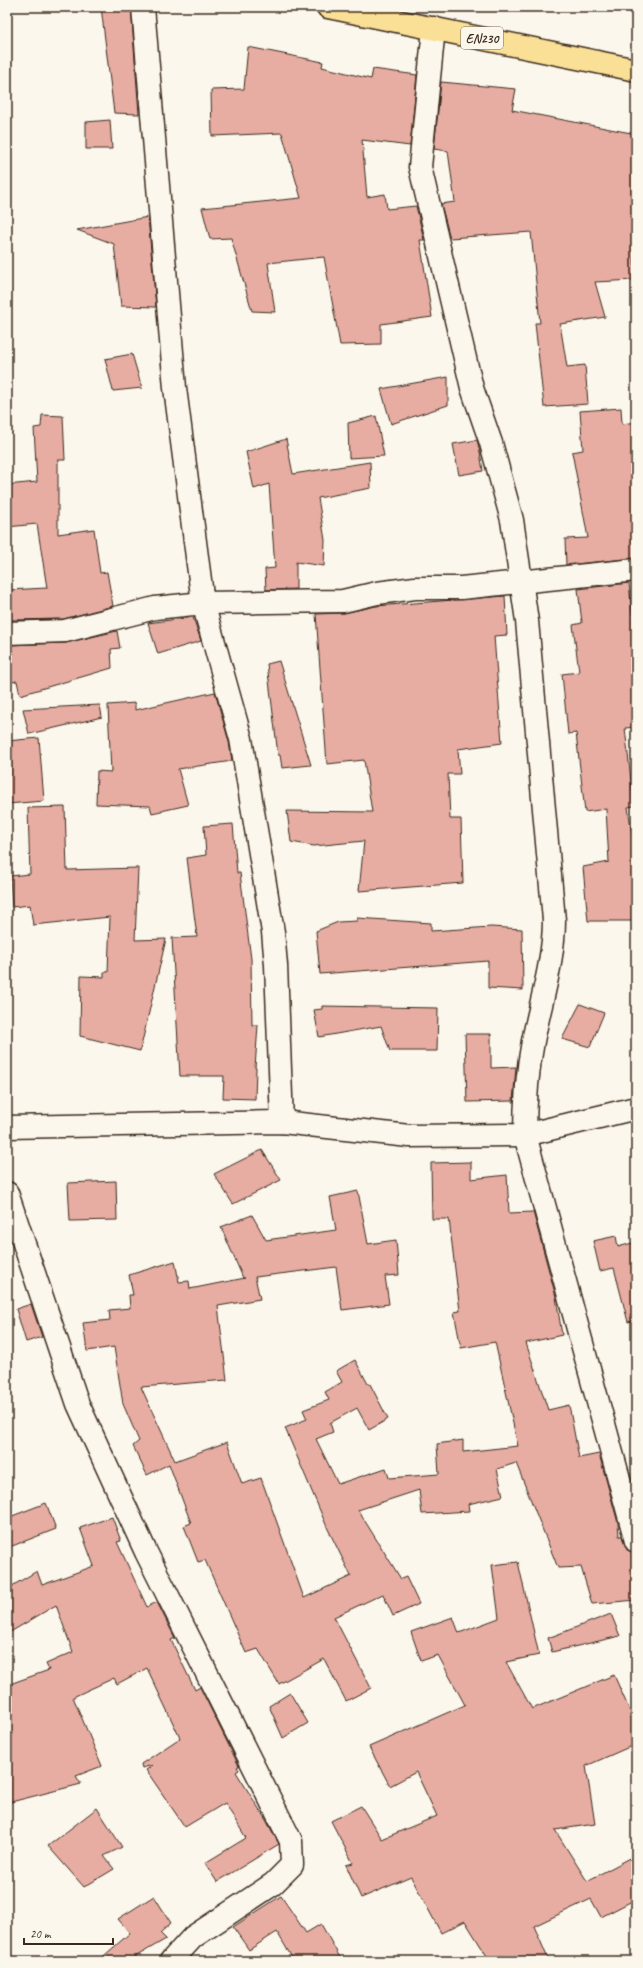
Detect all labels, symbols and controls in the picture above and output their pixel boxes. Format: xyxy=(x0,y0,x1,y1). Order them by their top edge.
road number: EN230 xyxy=(461,27,503,49)
scale bar xyxy=(24,1920,113,1946)
text: 20 m xyxy=(30,1926,52,1942)

